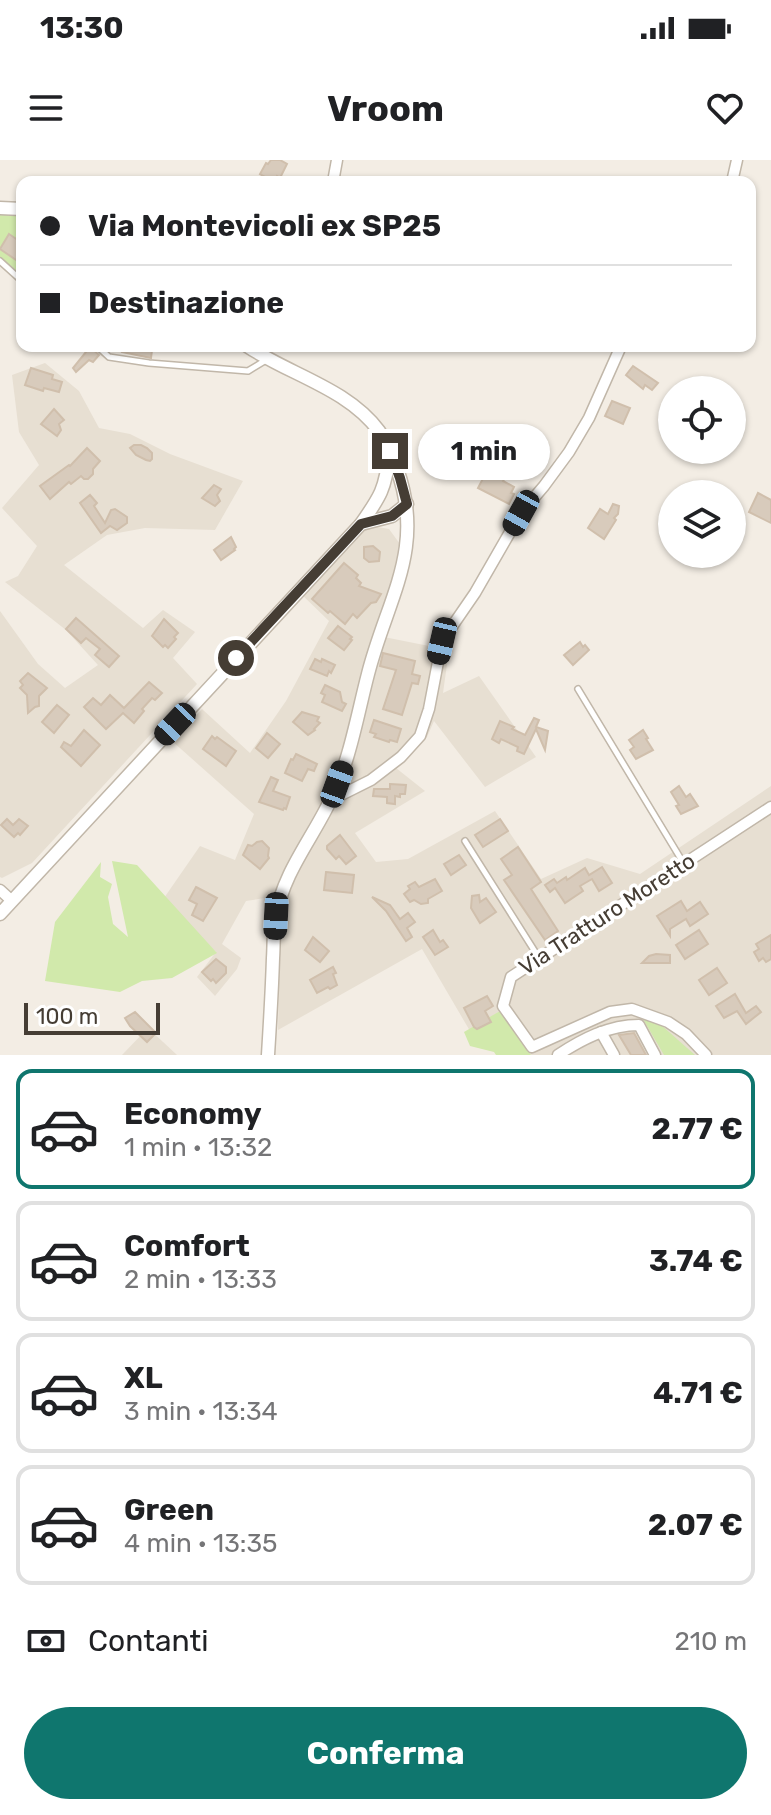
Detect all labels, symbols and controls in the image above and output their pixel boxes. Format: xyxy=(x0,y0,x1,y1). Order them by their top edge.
text: 13:30 xyxy=(40,10,124,46)
icon: menu xyxy=(24,86,68,130)
icon: heart xyxy=(703,86,747,130)
text: Vroom xyxy=(327,87,444,130)
text: Via Montevicoli ex SP25 xyxy=(88,208,441,244)
text: Destinazione xyxy=(88,285,284,321)
map controls xyxy=(658,376,746,568)
button: locate xyxy=(658,376,746,464)
callout: 1 min xyxy=(418,423,550,479)
route end xyxy=(372,433,408,469)
text: 1 min xyxy=(451,436,517,467)
button: layers xyxy=(658,480,746,568)
car xyxy=(499,486,543,540)
car xyxy=(425,615,459,667)
route start xyxy=(218,640,254,676)
car xyxy=(150,698,200,750)
car xyxy=(318,757,356,811)
street label: Via Tratturo Moretto xyxy=(514,847,700,981)
car xyxy=(263,891,289,941)
scale bar xyxy=(24,999,160,1035)
text: 100 m xyxy=(36,1003,98,1030)
icon: car xyxy=(28,1093,100,1165)
text: Economy xyxy=(124,1096,262,1132)
text: 2.77 € xyxy=(652,1111,743,1147)
text: 1 min · 13:32 xyxy=(124,1132,272,1163)
icon: car xyxy=(28,1225,100,1297)
text: Comfort xyxy=(124,1228,250,1264)
text: 3.74 € xyxy=(649,1243,743,1279)
text: 2 min · 13:33 xyxy=(124,1264,277,1295)
icon: car xyxy=(28,1357,100,1429)
text: XL xyxy=(124,1360,163,1396)
text: 4.71 € xyxy=(653,1375,743,1411)
text: 3 min · 13:34 xyxy=(124,1396,278,1427)
icon: car xyxy=(28,1489,100,1561)
text: Green xyxy=(124,1492,214,1528)
text: 2.07 € xyxy=(648,1507,743,1543)
text: 4 min · 13:35 xyxy=(124,1528,277,1559)
icon: cash xyxy=(24,1619,68,1663)
text: Contanti xyxy=(88,1623,208,1659)
text: 210 m xyxy=(675,1626,747,1657)
button: Conferma xyxy=(24,1707,747,1799)

